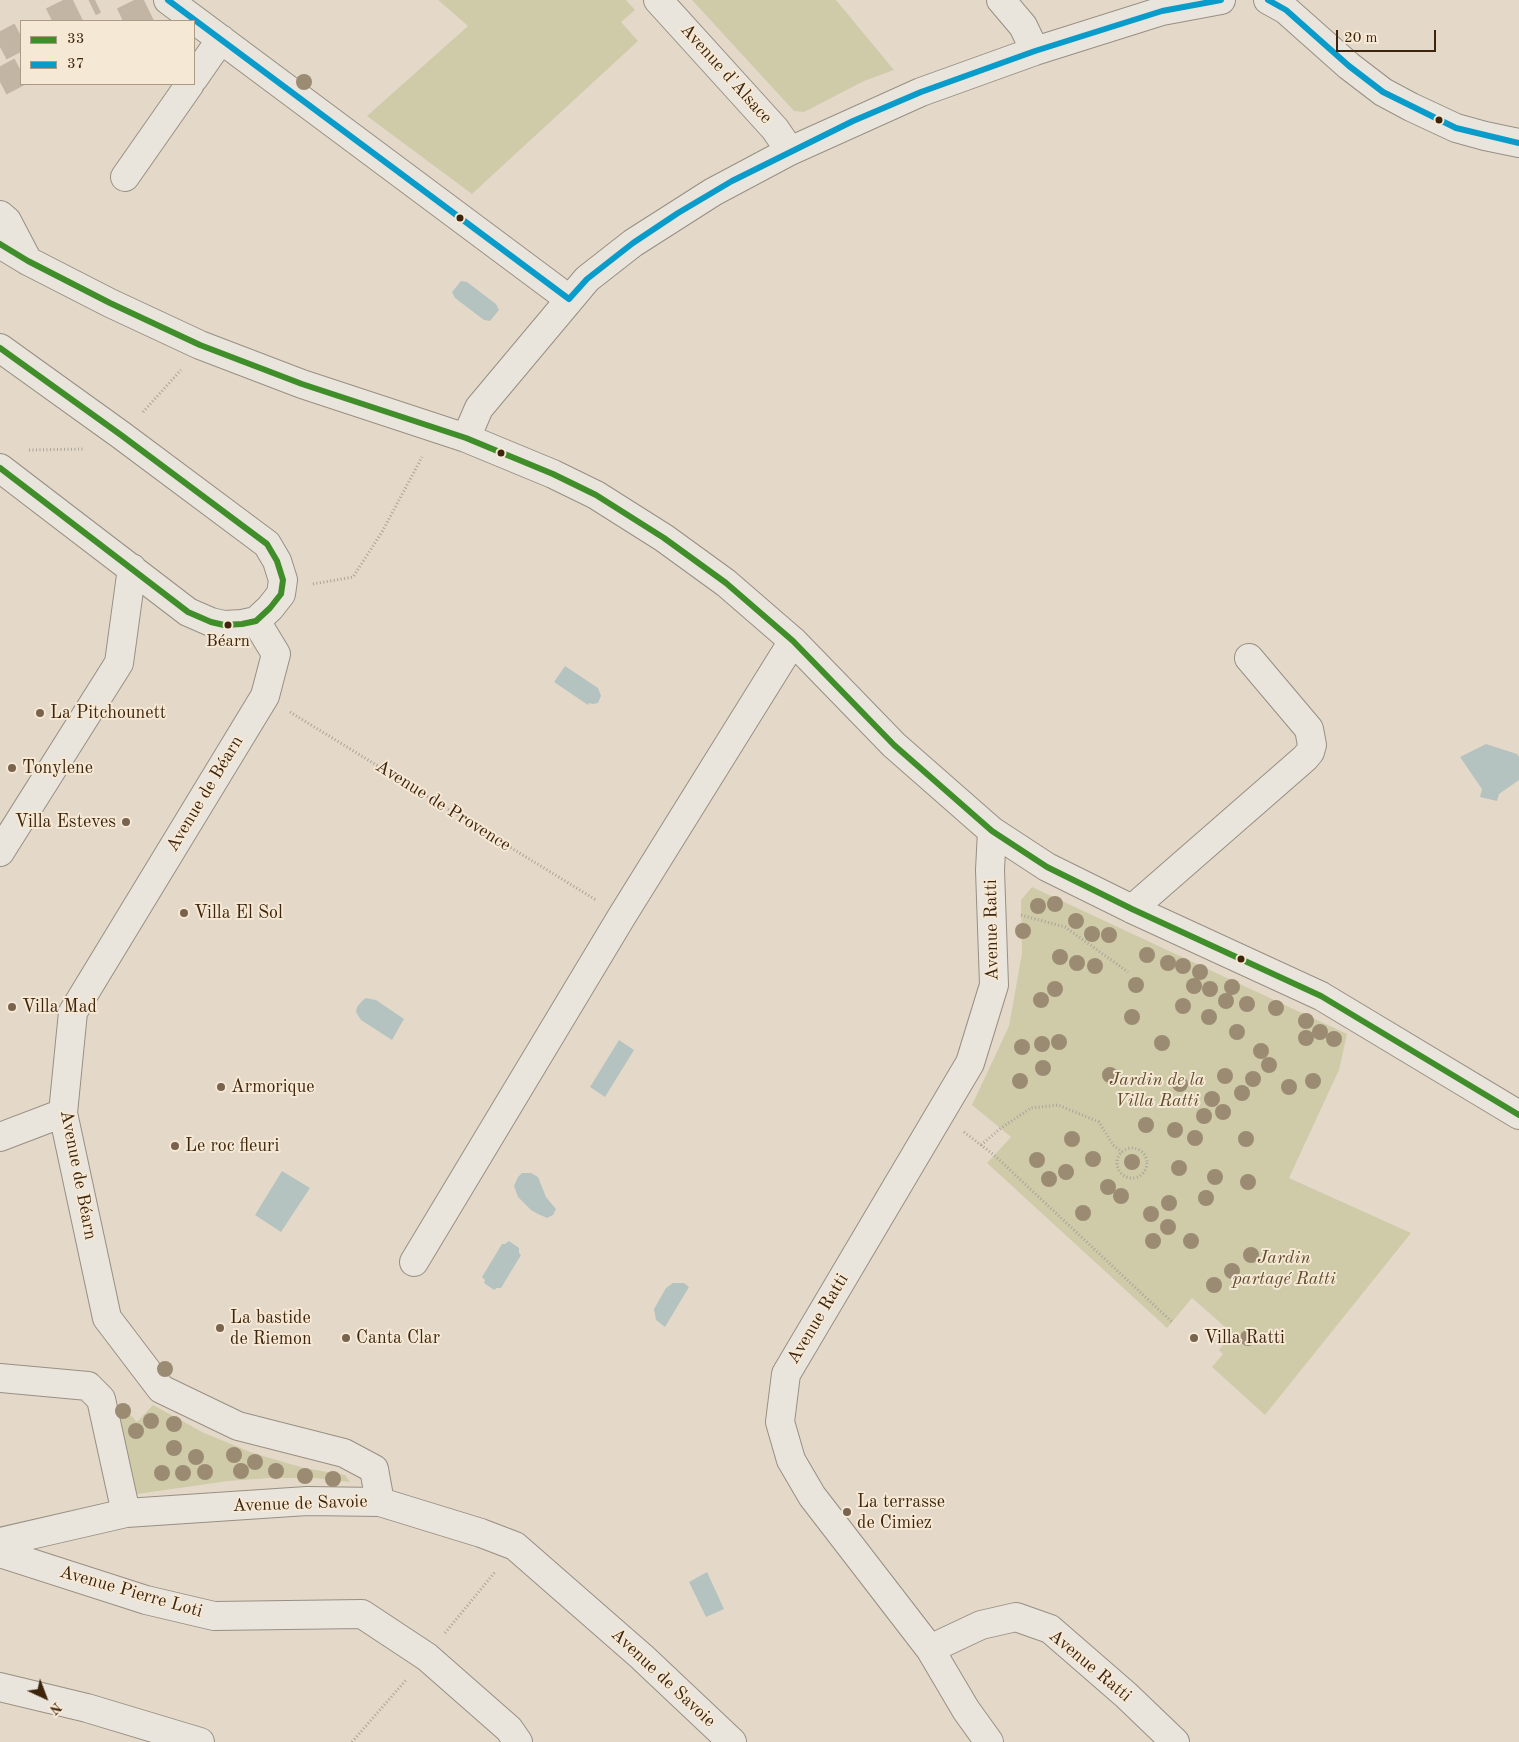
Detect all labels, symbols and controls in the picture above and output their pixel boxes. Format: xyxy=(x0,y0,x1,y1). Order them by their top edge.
street label: Avenue d'Alsace xyxy=(675,19,777,129)
legend xyxy=(20,20,195,85)
scale bar xyxy=(1339,20,1439,52)
text: 20 m xyxy=(1344,31,1378,46)
text: 33 xyxy=(67,32,84,47)
text: 37 xyxy=(67,57,84,72)
unlabelled marker xyxy=(1434,115,1444,125)
unlabelled marker xyxy=(455,213,465,223)
unlabelled marker xyxy=(496,448,506,458)
marker: Béarn xyxy=(223,620,233,630)
place label: Béarn xyxy=(206,632,250,652)
place label: La Pitchounett xyxy=(50,702,166,724)
marker: La Pitchounett xyxy=(34,707,46,719)
street label: Avenue de Béarn xyxy=(162,732,248,856)
street label: Avenue de Provence xyxy=(371,756,515,856)
place label: Tonylene xyxy=(22,757,93,779)
marker: Tonylene xyxy=(6,762,18,774)
place label: Villa Esteves xyxy=(15,811,116,833)
marker: Villa Esteves xyxy=(120,816,132,828)
street label: Avenue Ratti xyxy=(980,879,1004,981)
place label: Villa El Sol xyxy=(194,902,283,924)
marker: Villa El Sol xyxy=(178,907,190,919)
unlabelled marker xyxy=(1236,954,1246,964)
place label: Villa Mad xyxy=(22,996,97,1018)
marker: Villa Mad xyxy=(6,1001,18,1013)
park label: Jardin de la Villa Ratti xyxy=(1110,1069,1204,1112)
place label: Armorique xyxy=(231,1076,315,1098)
marker: Armorique xyxy=(215,1081,227,1093)
street label: Avenue de Béarn xyxy=(55,1108,101,1242)
place label: Le roc fleuri xyxy=(185,1135,279,1157)
marker: Le roc fleuri xyxy=(169,1140,181,1152)
park label: Jardin partagé Ratti xyxy=(1232,1247,1336,1290)
street label: Avenue Ratti xyxy=(783,1270,853,1368)
place label: La bastide de Riemon xyxy=(230,1307,312,1350)
marker: La bastide de Riemon xyxy=(214,1322,226,1334)
place label: Canta Clar xyxy=(356,1327,440,1349)
place label: Villa Ratti xyxy=(1204,1327,1285,1349)
marker: Canta Clar xyxy=(340,1332,352,1344)
marker: Villa Ratti xyxy=(1188,1332,1200,1344)
street label: Avenue de Savoie xyxy=(232,1491,368,1517)
place label: La terrasse de Cimiez xyxy=(857,1491,945,1534)
marker: La terrasse de Cimiez xyxy=(841,1506,853,1518)
street label: Avenue Pierre Loti xyxy=(57,1561,205,1623)
street label: Avenue de Savoie xyxy=(606,1624,720,1732)
street label: Avenue Ratti xyxy=(1044,1625,1136,1707)
north arrow xyxy=(20,1672,70,1722)
text: N xyxy=(47,1699,64,1717)

